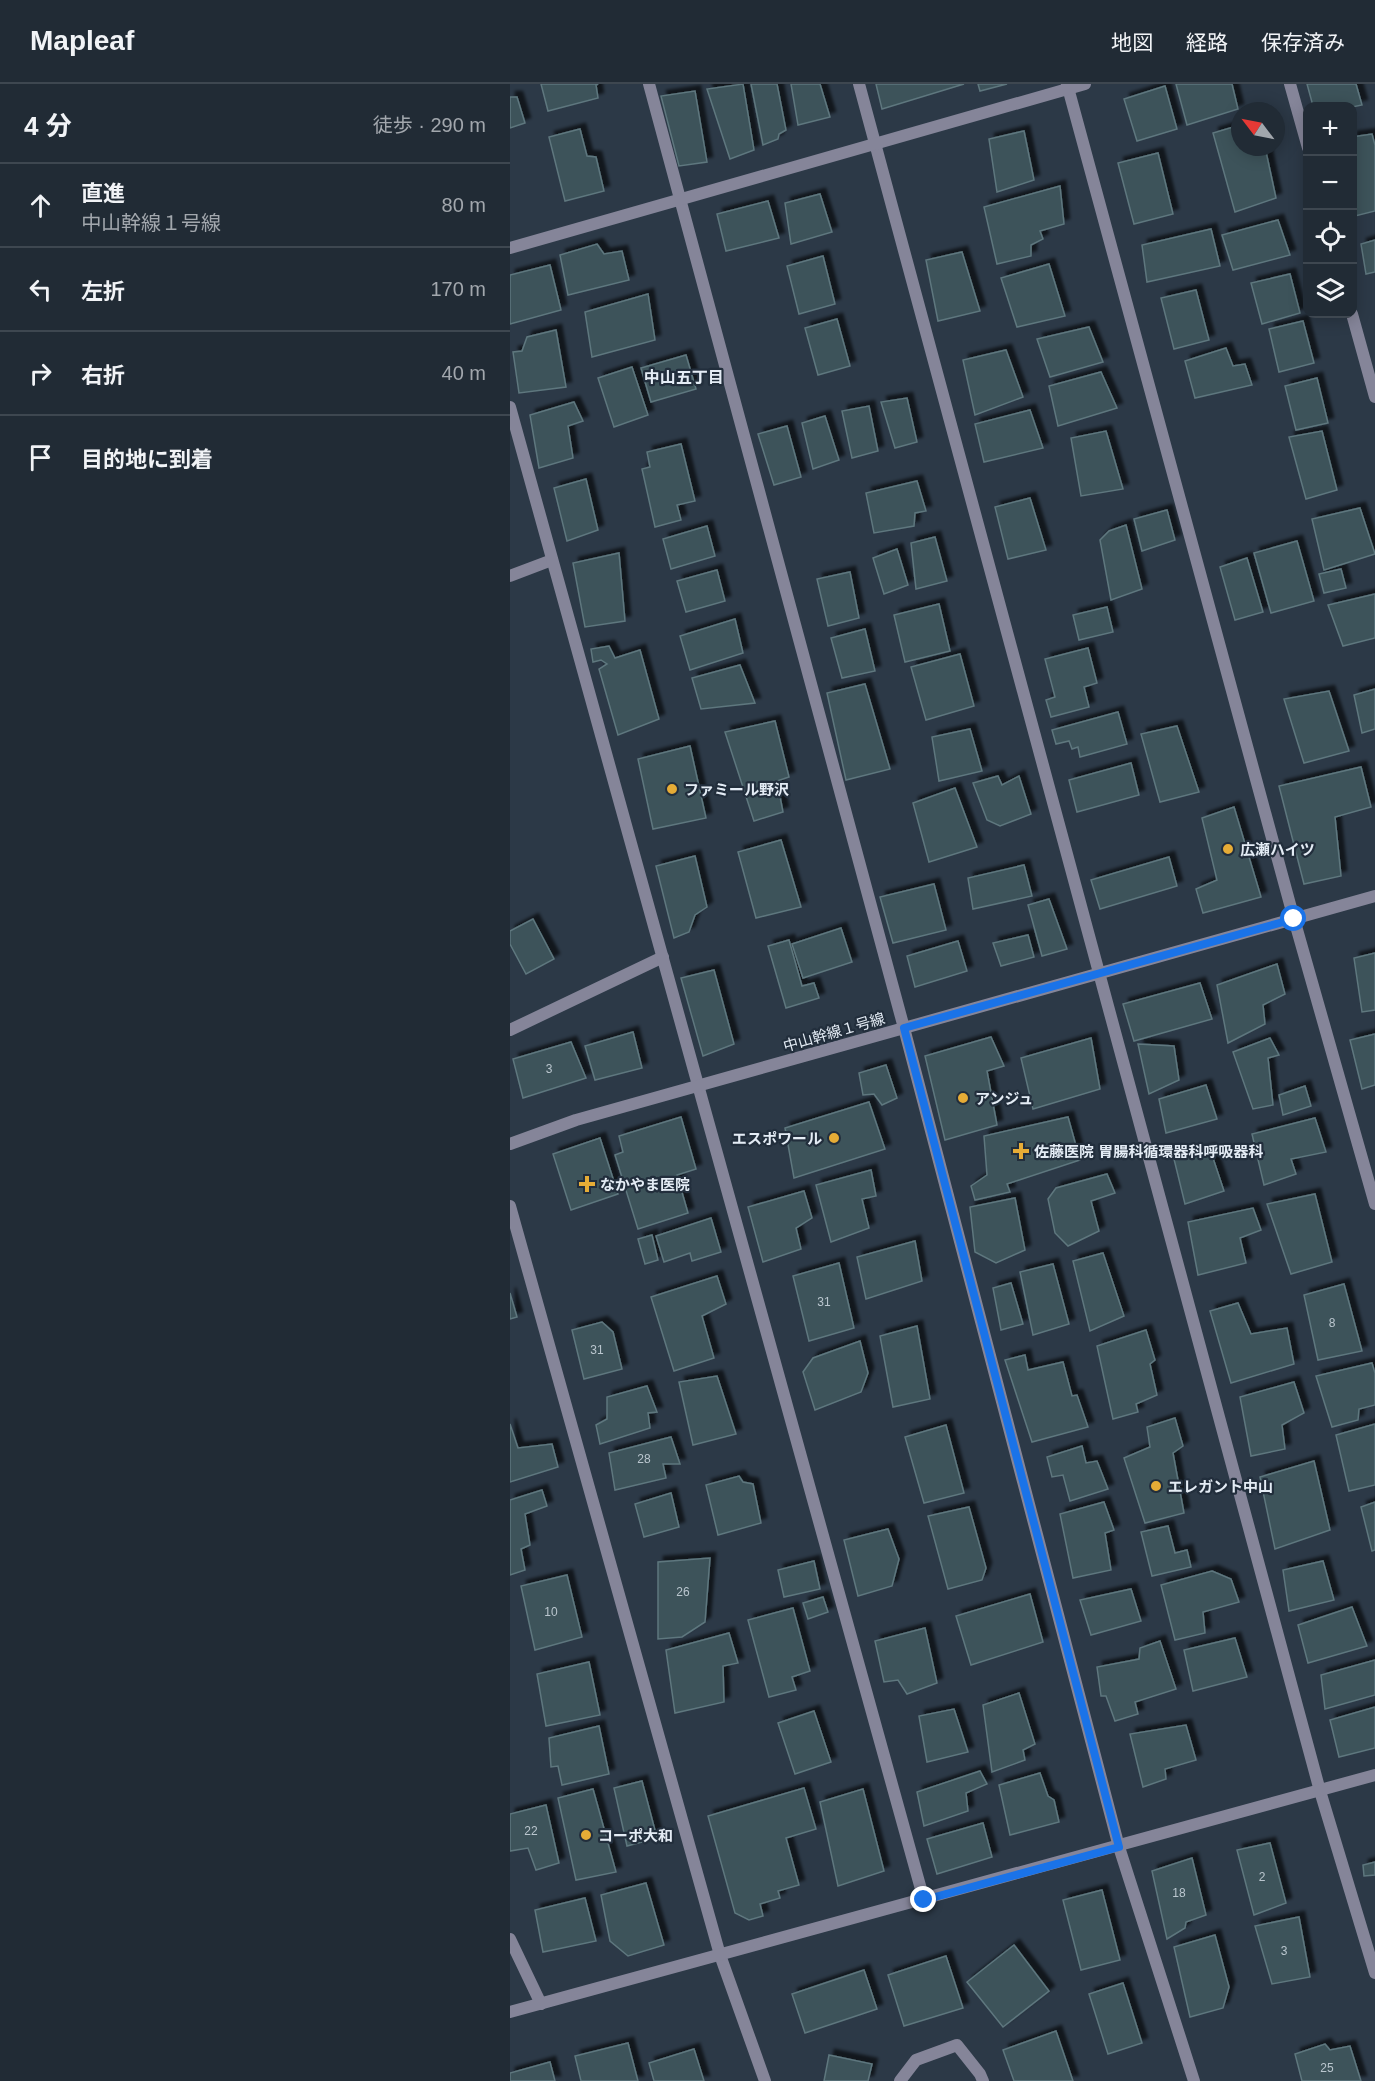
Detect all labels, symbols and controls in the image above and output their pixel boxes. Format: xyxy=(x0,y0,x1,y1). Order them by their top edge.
text: Mapleaf xyxy=(30,25,134,56)
text: 地図 xyxy=(1111,31,1153,54)
text: 経路 xyxy=(1186,31,1228,54)
text: 保存済み xyxy=(1261,31,1345,54)
north arrow xyxy=(1231,102,1285,156)
map controls xyxy=(1303,102,1357,318)
button: + xyxy=(1303,102,1357,156)
text: 4 分 xyxy=(24,111,72,141)
text: 徒歩 · 290 m xyxy=(373,114,486,136)
button: − xyxy=(1303,156,1357,210)
text: 直進 xyxy=(81,181,125,206)
icon: ahead xyxy=(24,189,57,222)
text: 80 m xyxy=(442,194,486,216)
button: locate xyxy=(1303,210,1357,264)
text: 中山幹線１号線 xyxy=(81,212,221,234)
button: layers xyxy=(1303,264,1357,318)
icon: left xyxy=(24,273,57,306)
text: 170 m xyxy=(430,278,486,300)
text: 左折 xyxy=(81,279,125,304)
icon: right xyxy=(24,357,57,390)
text: 40 m xyxy=(442,362,486,384)
text: 右折 xyxy=(81,363,125,388)
district label: 中山五丁目 xyxy=(644,369,724,386)
icon: arrive xyxy=(24,441,57,474)
text: 目的地に到着 xyxy=(81,447,213,472)
place label: ファミール野沢 xyxy=(684,781,789,798)
marker: ファミール野沢 xyxy=(665,782,679,796)
place label: 広瀬ハイツ xyxy=(1240,841,1315,858)
marker: 広瀬ハイツ xyxy=(1221,842,1235,856)
route start xyxy=(1280,905,1306,931)
street label: 中山幹線１号線 xyxy=(781,1009,887,1055)
house number: 3 xyxy=(546,1062,553,1076)
place label: アンジュ xyxy=(975,1090,1033,1107)
marker: アンジュ xyxy=(956,1091,970,1105)
place label: エスポワール xyxy=(732,1130,822,1147)
marker: エスポワール xyxy=(827,1131,841,1145)
marker: 佐藤医院 胃腸科循環器科呼吸器科 xyxy=(1012,1142,1030,1160)
place label: 佐藤医院 胃腸科循環器科呼吸器科 xyxy=(1034,1143,1263,1160)
marker: なかやま医院 xyxy=(578,1175,596,1193)
place label: なかやま医院 xyxy=(600,1176,690,1193)
house number: 31 xyxy=(817,1295,831,1309)
house number: 8 xyxy=(1329,1316,1336,1330)
house number: 31 xyxy=(590,1343,604,1357)
house number: 28 xyxy=(637,1452,651,1466)
place label: エレガント中山 xyxy=(1168,1478,1273,1495)
marker: エレガント中山 xyxy=(1149,1479,1163,1493)
house number: 26 xyxy=(676,1585,690,1599)
house number: 10 xyxy=(544,1605,558,1619)
house number: 22 xyxy=(524,1824,538,1838)
place label: コーポ大和 xyxy=(598,1827,673,1844)
marker: コーポ大和 xyxy=(579,1828,593,1842)
house number: 2 xyxy=(1259,1870,1266,1884)
route end xyxy=(910,1886,936,1912)
house number: 18 xyxy=(1172,1886,1186,1900)
house number: 3 xyxy=(1281,1944,1288,1958)
house number: 25 xyxy=(1320,2061,1334,2075)

